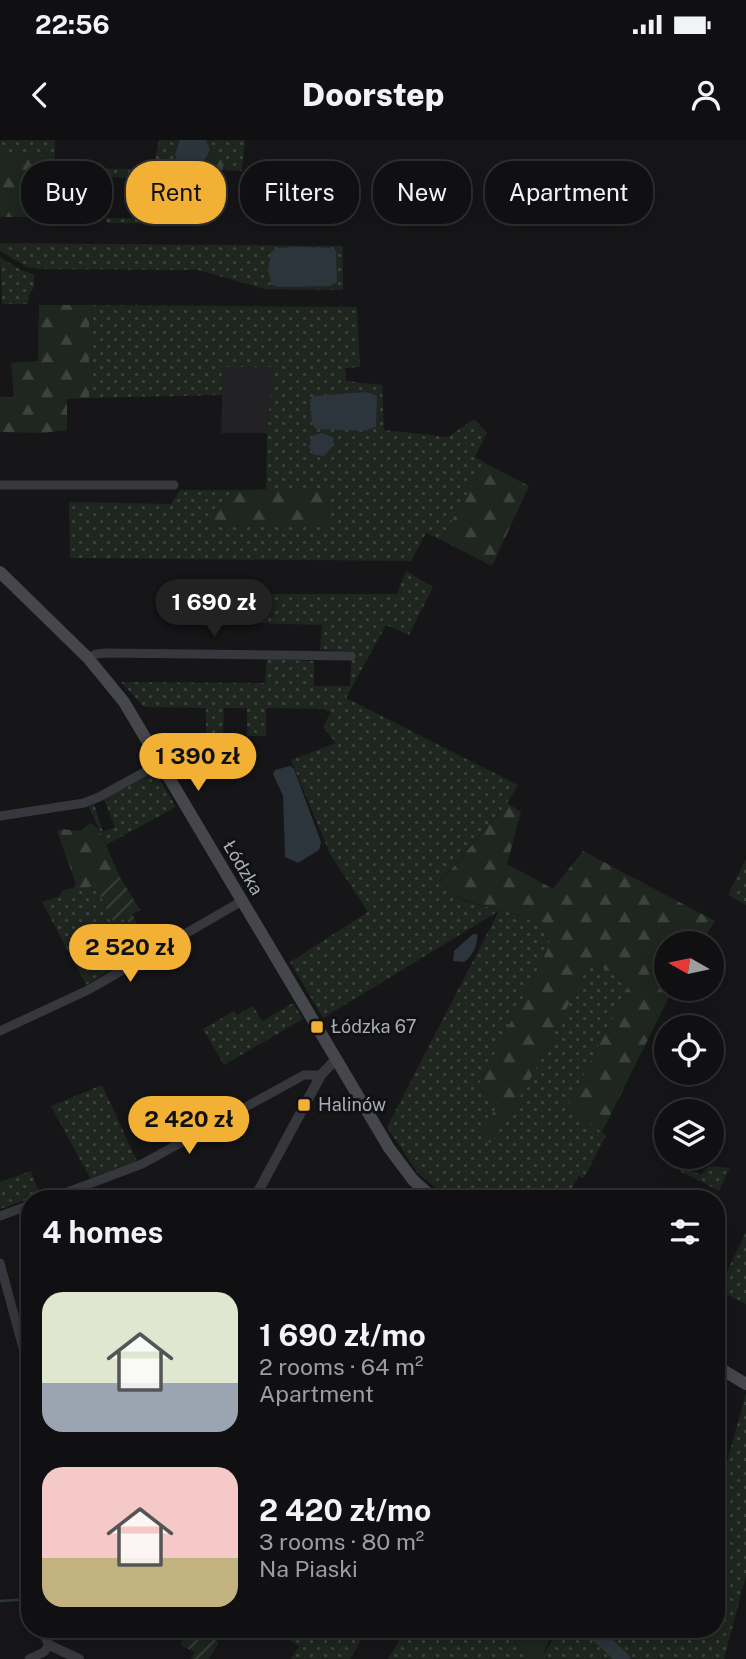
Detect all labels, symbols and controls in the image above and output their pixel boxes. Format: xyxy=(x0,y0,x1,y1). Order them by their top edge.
text: 22:56 xyxy=(35,9,110,40)
icon: back xyxy=(21,76,59,114)
text: Doorstep xyxy=(302,76,444,113)
icon: person xyxy=(687,76,725,114)
chip: Buy xyxy=(21,161,112,224)
chip: Rent xyxy=(126,161,226,224)
chip: Filters xyxy=(240,161,359,224)
chip: New xyxy=(373,161,471,224)
chip: Apartment xyxy=(485,161,653,224)
pin: 1 690 zł xyxy=(142,580,286,639)
text: 1 690 zł xyxy=(171,588,257,615)
pin: 1 390 zł xyxy=(126,734,270,793)
text: 1 390 zł xyxy=(155,742,241,769)
street label: Łódzka xyxy=(219,837,268,899)
pin: 2 520 zł xyxy=(58,924,202,984)
north arrow xyxy=(654,931,724,1001)
map controls xyxy=(654,931,724,1169)
text: 2 520 zł xyxy=(85,933,175,960)
button: locate xyxy=(654,1015,724,1085)
place label: Łódzka 67 xyxy=(331,1016,417,1037)
marker: Łódzka 67 xyxy=(309,1019,325,1035)
place label: Halinów xyxy=(318,1094,386,1115)
pin: 2 420 zł xyxy=(117,1096,261,1156)
marker: Halinów xyxy=(296,1097,312,1113)
button: layers xyxy=(654,1099,724,1169)
text: 2 420 zł xyxy=(144,1105,234,1132)
icon: filters xyxy=(666,1213,704,1251)
text: 4 homes xyxy=(42,1214,163,1250)
text: 1 690 zł/mo xyxy=(259,1317,426,1353)
icon: home xyxy=(98,1320,182,1404)
text: 2 rooms · 64 m² xyxy=(259,1353,423,1380)
text: Apartment xyxy=(259,1380,374,1407)
text: 2 420 zł/mo xyxy=(259,1492,431,1528)
icon: home xyxy=(98,1495,182,1579)
text: 3 rooms · 80 m² xyxy=(259,1528,424,1555)
text: Na Piaski xyxy=(259,1555,358,1582)

